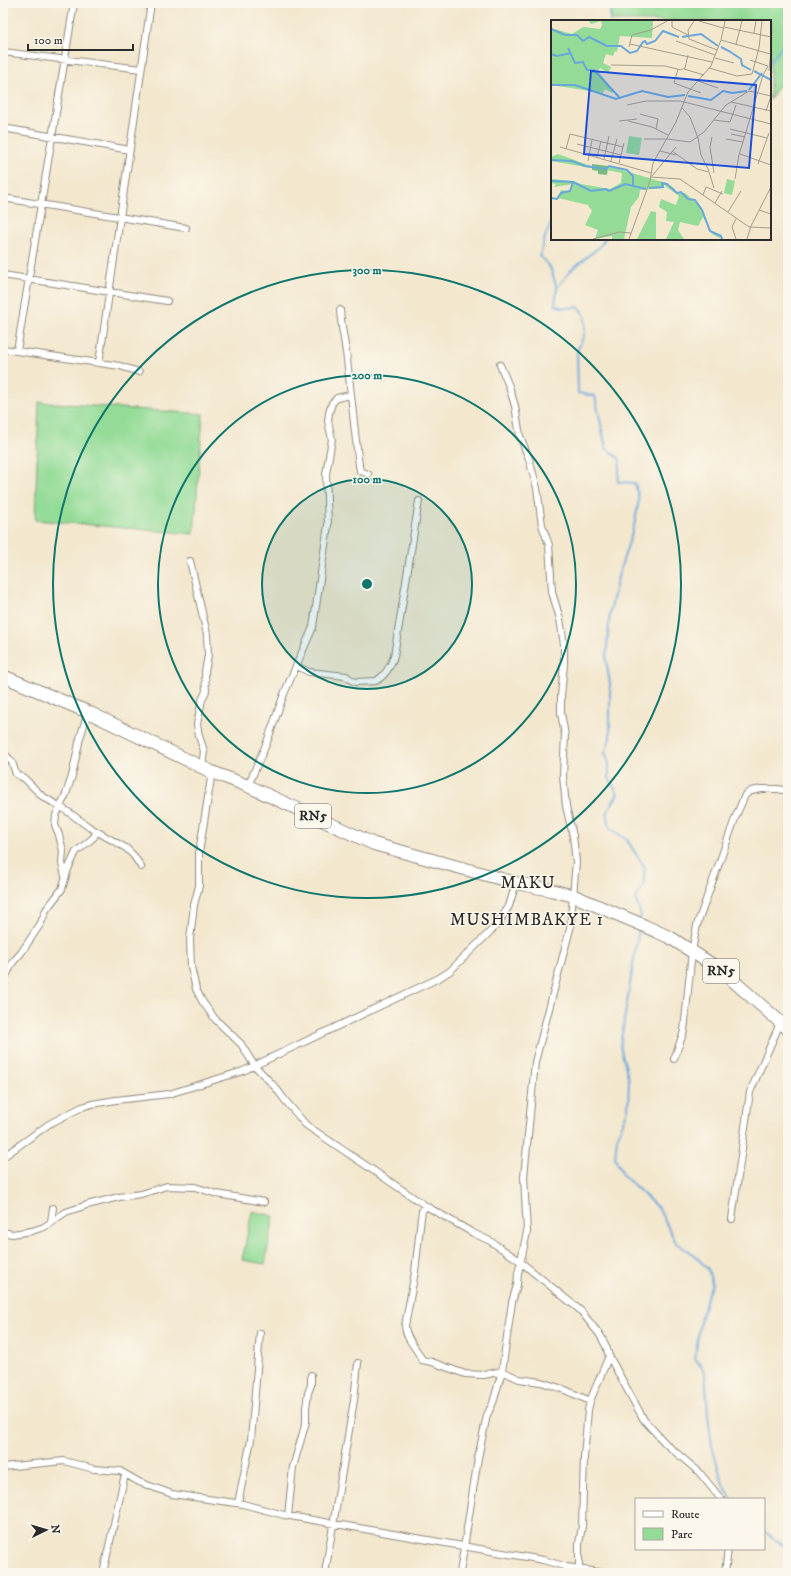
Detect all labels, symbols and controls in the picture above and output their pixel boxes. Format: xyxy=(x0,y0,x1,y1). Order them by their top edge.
inset map xyxy=(551,20,771,240)
scale bar xyxy=(28,26,133,52)
text: 100 m xyxy=(34,33,63,48)
text: 300 m xyxy=(353,263,381,278)
text: 200 m xyxy=(352,368,382,383)
text: 100 m xyxy=(353,472,381,487)
centre of rings xyxy=(360,577,374,591)
road number: RN5 xyxy=(295,804,331,828)
district label: MAKU xyxy=(500,872,556,894)
district label: MUSHIMBAKYE 1 xyxy=(450,909,604,931)
road number: RN5 xyxy=(703,959,739,983)
legend xyxy=(635,1498,765,1550)
text: Route xyxy=(671,1507,699,1522)
north arrow xyxy=(26,1510,66,1550)
text: N xyxy=(48,1524,62,1534)
text: Parc xyxy=(671,1527,693,1542)

